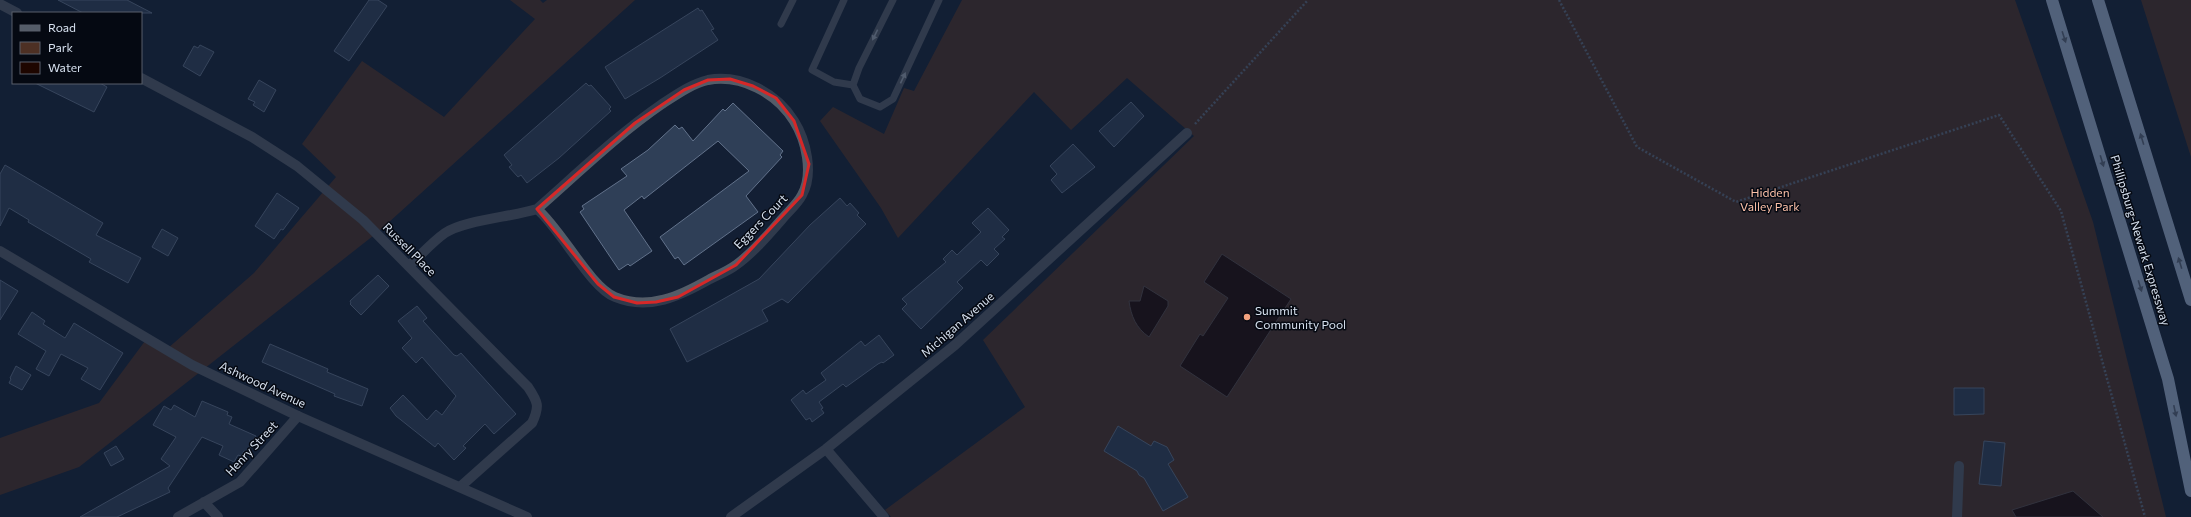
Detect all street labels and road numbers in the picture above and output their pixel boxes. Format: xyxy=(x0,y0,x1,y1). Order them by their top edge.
street label: Phillipsburg-Newark Expressway xyxy=(2108,153,2174,327)
street label: Eggers Court xyxy=(730,191,790,251)
street label: Russell Place xyxy=(381,220,439,278)
street label: Michigan Avenue xyxy=(918,288,996,360)
street label: Ashwood Avenue xyxy=(218,358,308,410)
street label: Henry Street xyxy=(222,418,280,478)

